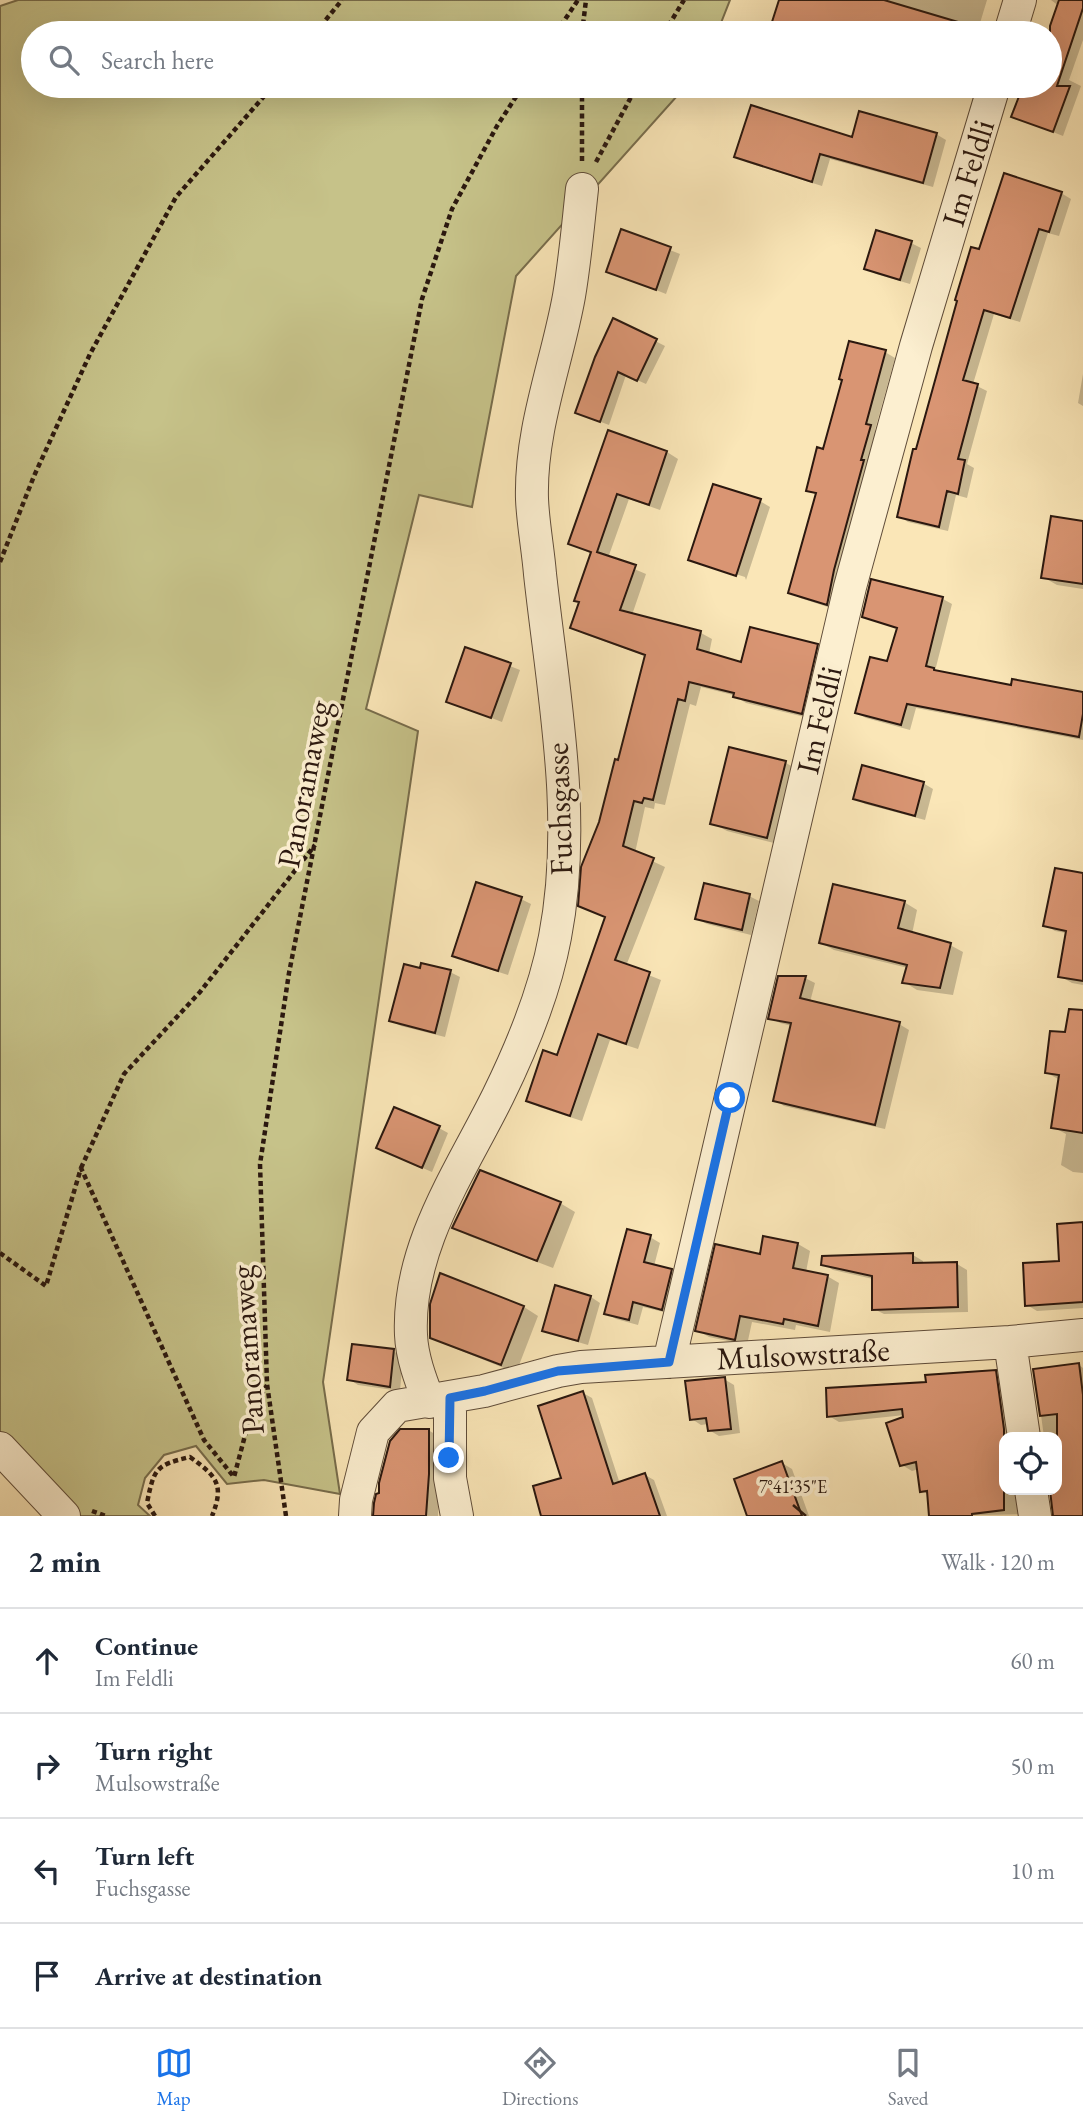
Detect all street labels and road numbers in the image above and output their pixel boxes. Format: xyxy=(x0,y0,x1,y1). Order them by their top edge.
street label: Im Feldli xyxy=(932,114,1004,231)
street label: Im Feldli xyxy=(786,662,852,778)
street label: Panoramaweg xyxy=(267,696,341,871)
street label: Fuchsgasse xyxy=(536,742,582,876)
street label: Panoramaweg xyxy=(220,1263,274,1436)
street label: Mulsowstraße xyxy=(715,1328,891,1380)

